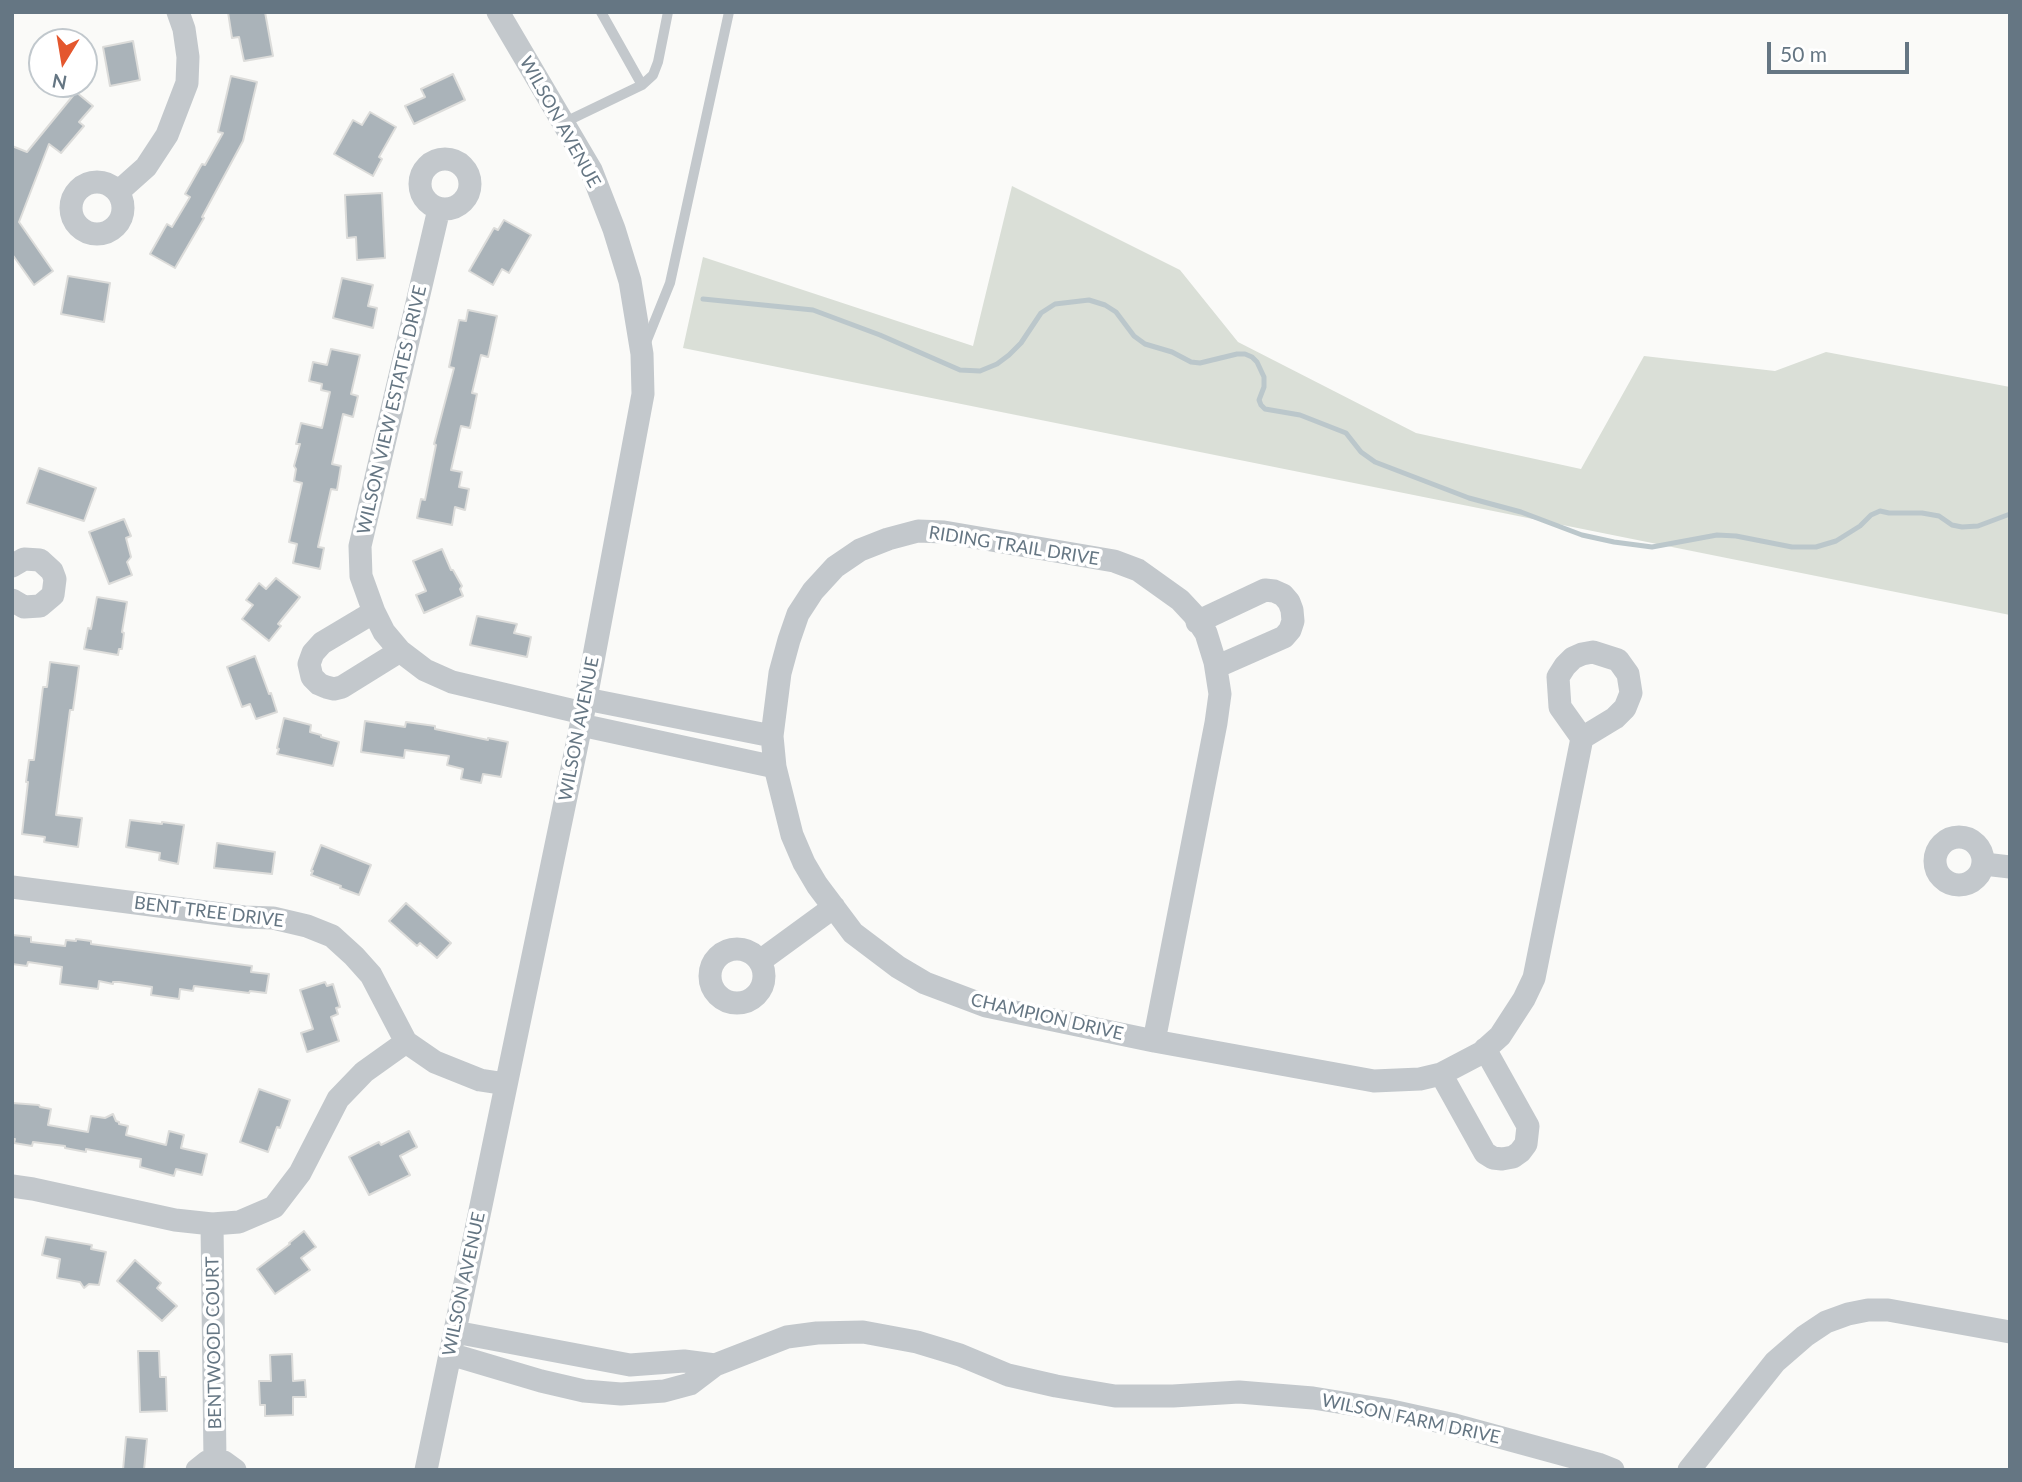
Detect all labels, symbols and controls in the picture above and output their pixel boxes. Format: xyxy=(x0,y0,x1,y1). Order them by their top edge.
north arrow xyxy=(28,28,98,98)
scale bar xyxy=(1770,28,1912,72)
text: 50 m xyxy=(1780,41,1827,66)
street label: WILSON AVENUE xyxy=(515,53,605,191)
text: N xyxy=(50,69,69,95)
street label: WILSON VIEW ESTATES DRIVE xyxy=(353,283,431,537)
street label: RIDING TRAIL DRIVE xyxy=(927,522,1101,570)
street label: WILSON AVENUE xyxy=(554,655,604,803)
street label: BENT TREE DRIVE xyxy=(133,892,285,932)
street label: CHAMPION DRIVE xyxy=(969,989,1125,1045)
street label: WILSON AVENUE xyxy=(438,1210,490,1358)
street label: BENTWOOD COURT xyxy=(202,1256,226,1430)
street label: WILSON FARM DRIVE xyxy=(1320,1390,1502,1448)

